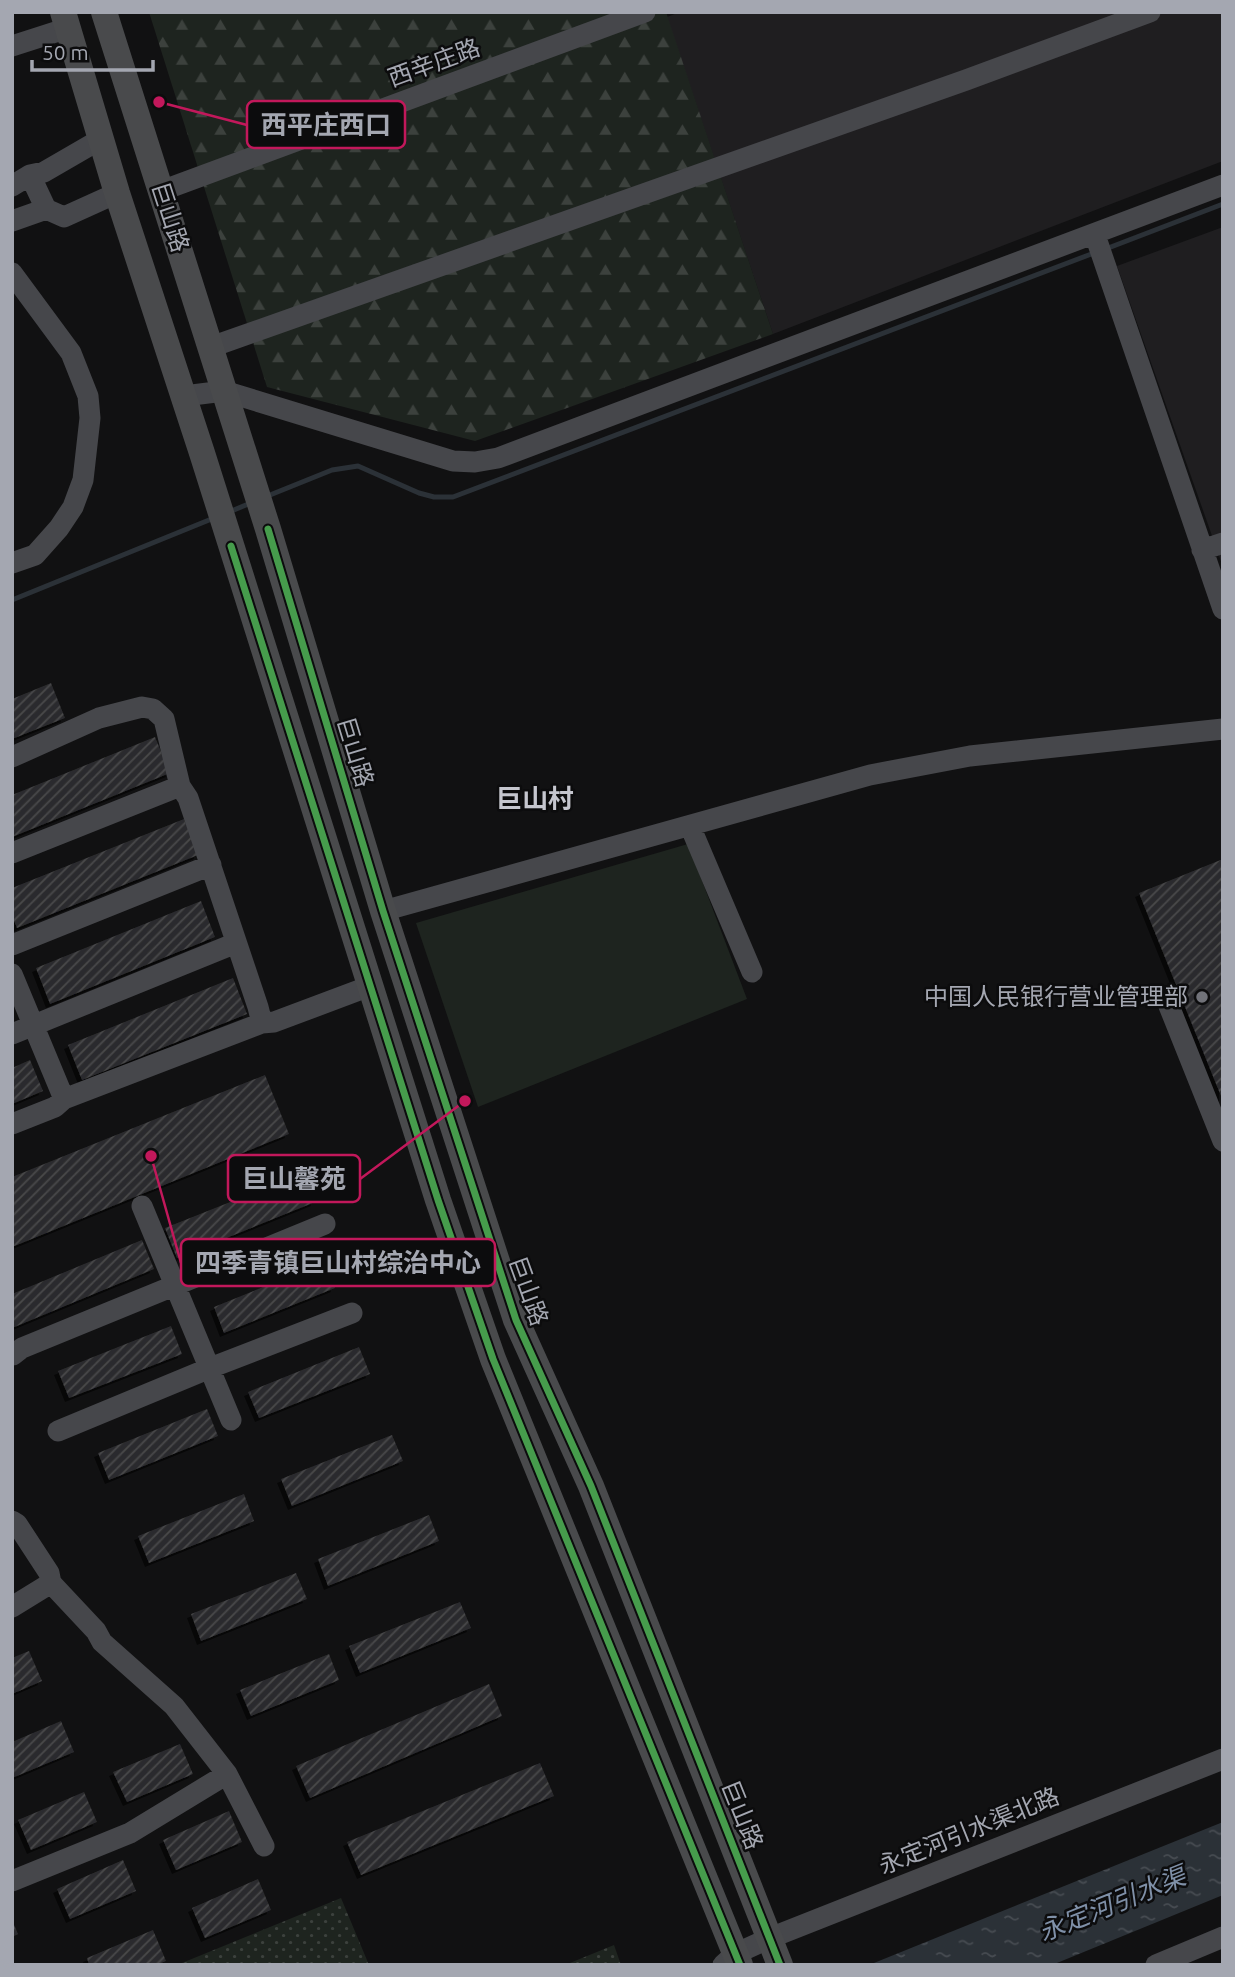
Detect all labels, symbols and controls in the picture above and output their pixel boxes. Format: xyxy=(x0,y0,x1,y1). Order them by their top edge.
scale bar xyxy=(32,28,152,72)
street label: 西辛庄路 xyxy=(384,33,484,92)
text: 50 m xyxy=(42,40,89,64)
callout: 西平庄西口 xyxy=(247,101,405,148)
text: 西平庄西口 xyxy=(261,110,391,139)
street label: 巨山路 xyxy=(147,178,194,255)
street label: 巨山路 xyxy=(332,713,379,790)
district label: 巨山村 xyxy=(496,784,574,813)
place label: 中国人民银行营业管理部 xyxy=(924,983,1188,1010)
marker: 中国人民银行营业管理部 xyxy=(1194,989,1210,1005)
callout: 巨山馨苑 xyxy=(228,1155,360,1202)
text: 巨山馨苑 xyxy=(242,1164,346,1193)
callout: 四季青镇巨山村综治中心 xyxy=(181,1239,495,1286)
text: 四季青镇巨山村综治中心 xyxy=(195,1248,481,1277)
street label: 巨山路 xyxy=(503,1252,553,1329)
street label: 巨山路 xyxy=(716,1776,768,1853)
street label: 永定河引水渠北路 xyxy=(875,1782,1063,1879)
water label: 永定河引水渠 xyxy=(1034,1859,1193,1946)

